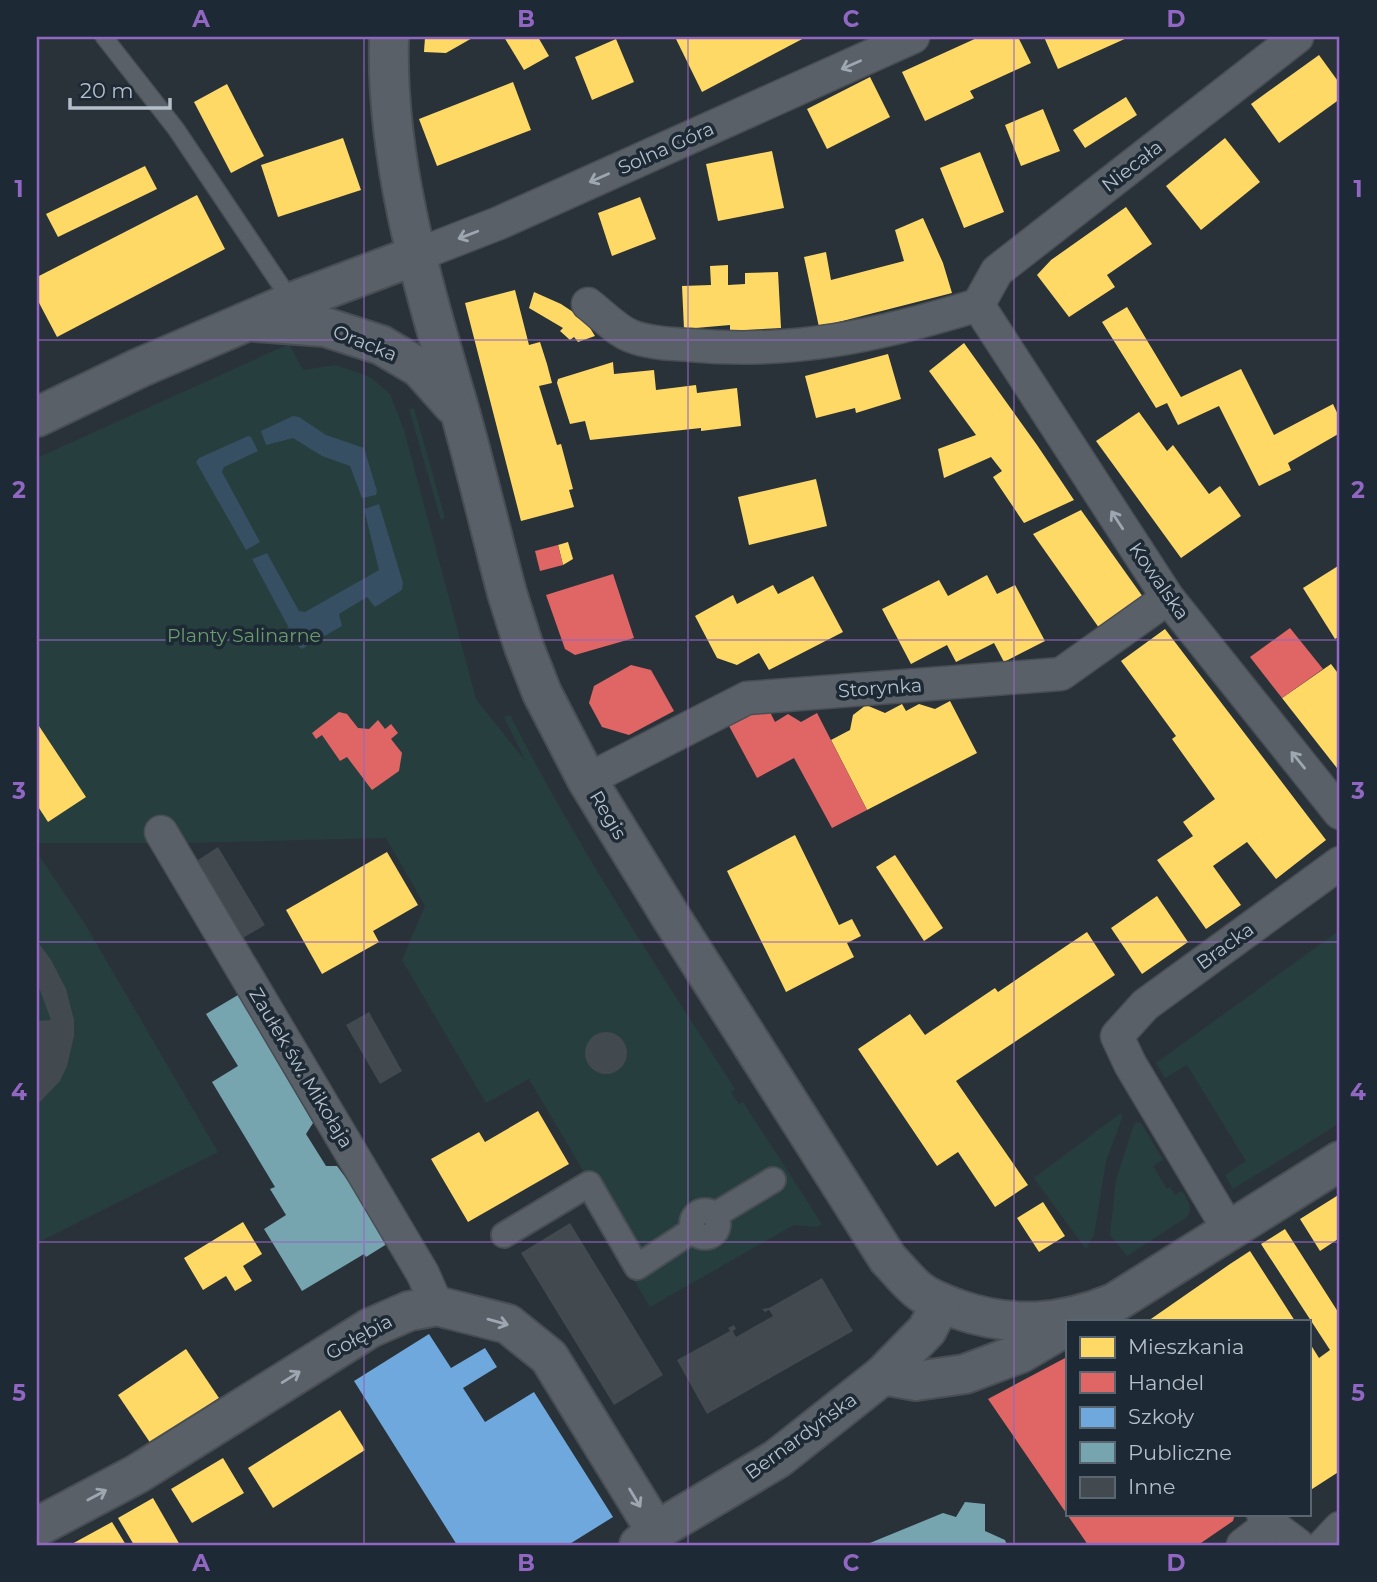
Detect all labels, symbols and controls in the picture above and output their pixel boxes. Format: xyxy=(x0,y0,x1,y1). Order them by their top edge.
text: A xyxy=(191,5,210,33)
text: B xyxy=(517,5,535,33)
text: C xyxy=(843,5,860,33)
text: D xyxy=(1167,5,1186,33)
one-way arrow xyxy=(841,59,862,72)
scale bar xyxy=(70,66,170,110)
text: 20 m xyxy=(80,78,134,103)
street label: Solna Góra xyxy=(615,117,717,179)
street label: Niecała xyxy=(1097,135,1167,197)
one-way arrow xyxy=(588,172,610,185)
text: 1 xyxy=(14,175,24,203)
text: 1 xyxy=(1353,175,1363,203)
one-way arrow xyxy=(457,230,479,242)
street label: Oracka xyxy=(330,320,400,366)
text: 2 xyxy=(12,476,26,504)
text: 2 xyxy=(1351,476,1365,504)
one-way arrow xyxy=(1110,510,1124,530)
street label: Kowalska xyxy=(1124,538,1194,624)
park label: Planty Salinarne xyxy=(167,624,321,647)
street label: Storynka xyxy=(837,674,923,702)
one-way arrow xyxy=(1290,751,1305,770)
text: 3 xyxy=(11,777,26,805)
text: 3 xyxy=(1350,777,1365,805)
street label: Regis xyxy=(585,787,631,843)
street label: Bracka xyxy=(1192,917,1258,975)
street label: Zaułek św. Mikołaja xyxy=(244,984,358,1152)
text: 4 xyxy=(11,1078,27,1106)
text: 4 xyxy=(1350,1078,1366,1106)
street label: Gołębia xyxy=(322,1309,396,1365)
one-way arrow xyxy=(487,1316,509,1329)
legend xyxy=(1066,1320,1310,1516)
text: Mieszkania xyxy=(1128,1334,1244,1359)
one-way arrow xyxy=(281,1370,301,1384)
text: Handel xyxy=(1128,1370,1204,1395)
text: 5 xyxy=(12,1379,26,1407)
text: 5 xyxy=(1351,1379,1365,1407)
street label: Bernardyńska xyxy=(741,1388,861,1484)
text: Szkoły xyxy=(1128,1404,1195,1429)
text: Publiczne xyxy=(1128,1440,1232,1465)
text: Inne xyxy=(1128,1474,1175,1499)
one-way arrow xyxy=(628,1487,642,1507)
one-way arrow xyxy=(86,1488,107,1502)
text: A xyxy=(191,1549,210,1577)
text: B xyxy=(517,1549,535,1577)
text: C xyxy=(843,1549,860,1577)
text: D xyxy=(1167,1549,1186,1577)

